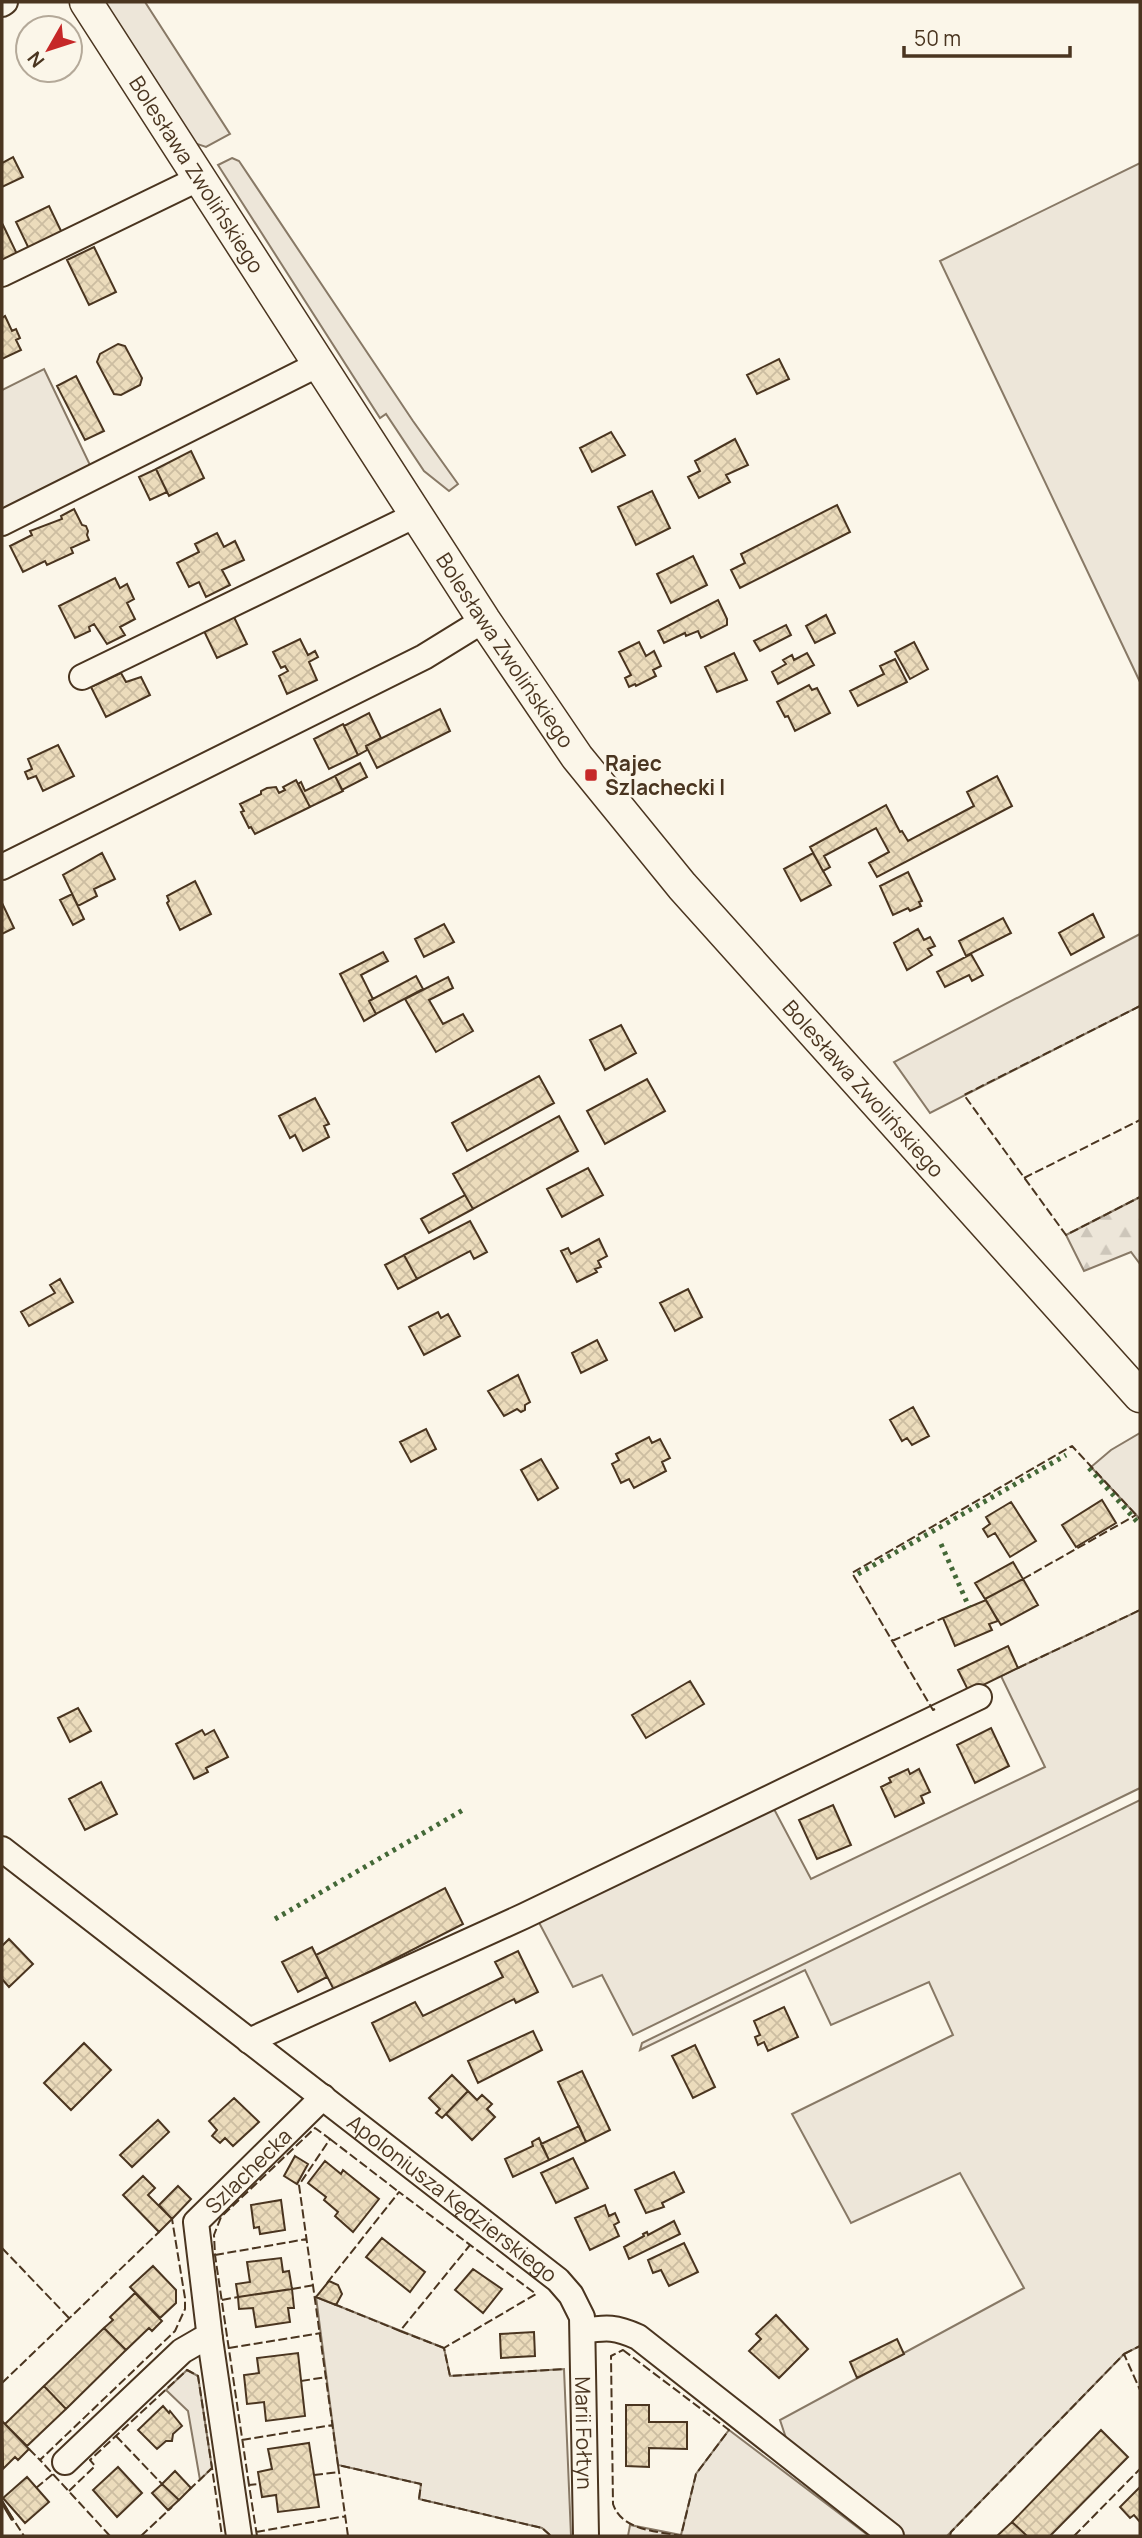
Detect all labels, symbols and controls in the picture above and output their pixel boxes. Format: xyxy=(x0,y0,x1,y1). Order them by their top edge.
north arrow xyxy=(14,14,84,84)
scale bar xyxy=(904,14,1070,58)
text: 50 m xyxy=(914,24,961,52)
text: N xyxy=(21,46,50,73)
street label: Bolesława Zwolińskiego xyxy=(123,70,271,278)
street label: Bolesława Zwolińskiego xyxy=(430,547,581,753)
place label: Rajec Szlachecki I xyxy=(605,749,725,801)
marker: Rajec Szlachecki I xyxy=(583,767,599,783)
street label: Bolesława Zwolińskiego xyxy=(777,994,951,1183)
street label: Apoloniusza Kędzierskiego xyxy=(342,2108,563,2288)
street label: Szlachecka xyxy=(199,2122,297,2220)
street label: Marii Fołtyn xyxy=(569,2376,599,2490)

